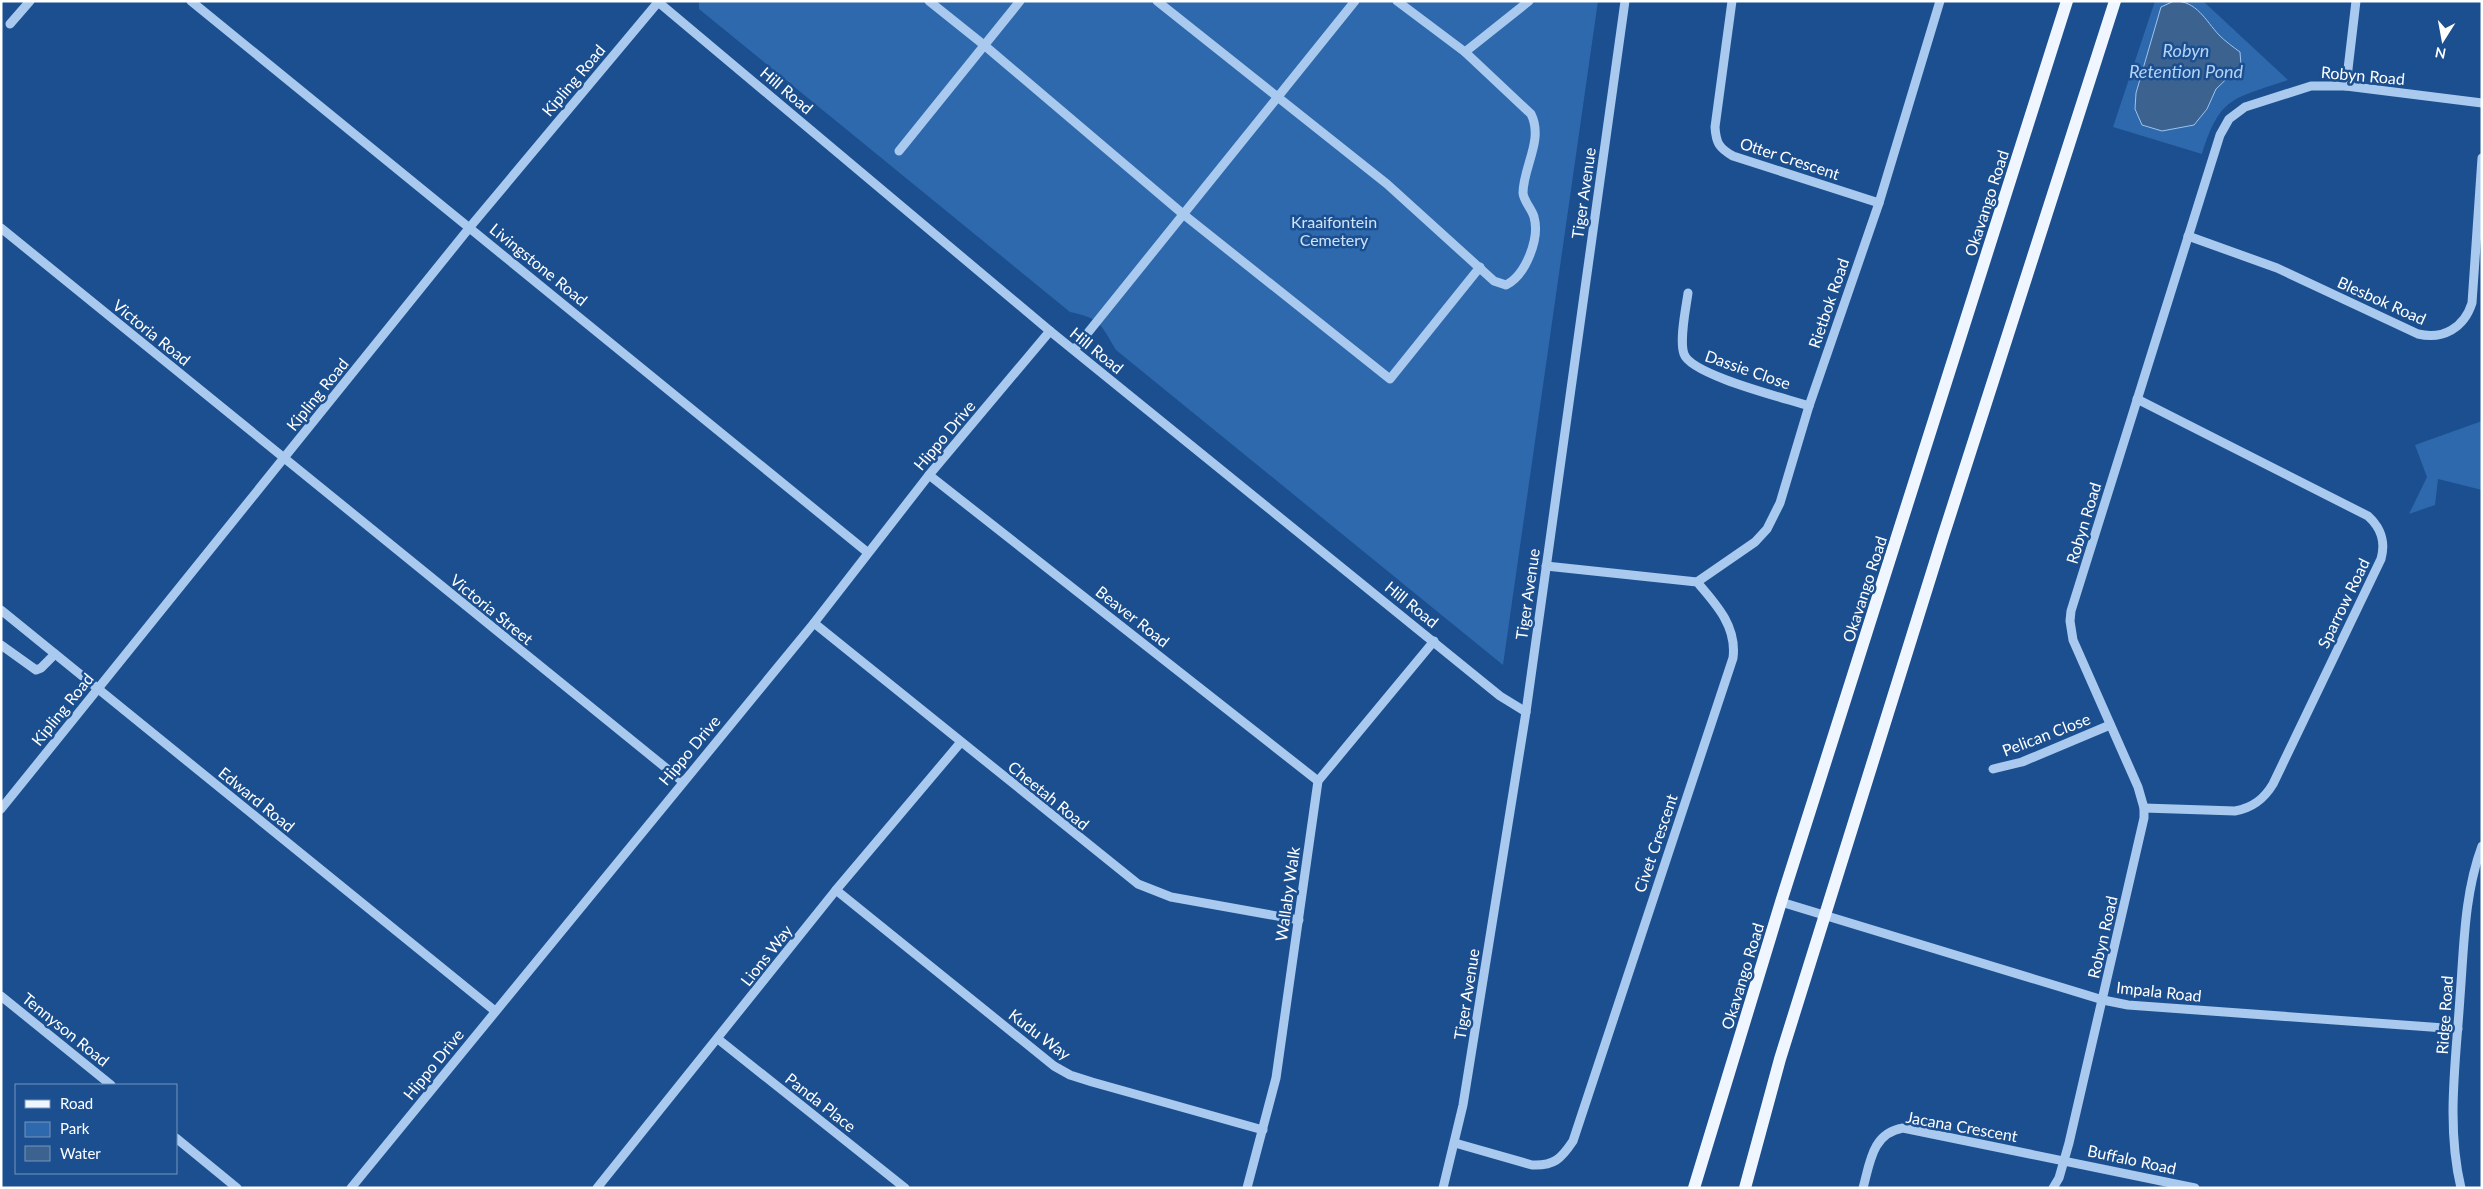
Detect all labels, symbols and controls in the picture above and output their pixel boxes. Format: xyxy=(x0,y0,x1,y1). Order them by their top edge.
north arrow xyxy=(2418,15,2468,65)
water label: Robyn Retention Pond xyxy=(2129,39,2244,82)
street label: Kipling Road xyxy=(537,40,609,120)
text: N xyxy=(2434,44,2447,63)
street label: Hill Road xyxy=(757,62,817,118)
street label: Robyn Road xyxy=(2320,62,2406,88)
street label: Otter Crescent xyxy=(1738,133,1843,183)
street label: Tiger Avenue xyxy=(1567,146,1599,240)
street label: Okavango Road xyxy=(1960,148,2012,258)
park label: Kraaifontein Cemetery xyxy=(1291,212,1377,249)
street label: Livingstone Road xyxy=(486,219,592,309)
street label: Rietbok Road xyxy=(1804,256,1852,350)
street label: Blesbok Road xyxy=(2335,272,2429,328)
street label: Victoria Road xyxy=(109,295,195,369)
street label: Hill Road xyxy=(1067,323,1127,377)
street label: Dassie Close xyxy=(1703,346,1793,392)
street label: Kipling Road xyxy=(282,354,352,434)
street label: Hippo Drive xyxy=(909,396,979,474)
street label: Robyn Road xyxy=(2062,480,2104,566)
street label: Okavango Road xyxy=(1838,534,1890,644)
street label: Tiger Avenue xyxy=(1511,547,1543,641)
street label: Sparrow Road xyxy=(2313,555,2373,651)
street label: Victoria Street xyxy=(447,570,537,648)
street label: Hill Road xyxy=(1382,577,1442,631)
street label: Beaver Road xyxy=(1092,581,1174,651)
street label: Kipling Road xyxy=(27,669,97,749)
street label: Pelican Close xyxy=(1999,709,2093,759)
street label: Hippo Drive xyxy=(654,711,724,789)
street label: Cheetah Road xyxy=(1005,757,1093,833)
street label: Edward Road xyxy=(215,763,299,835)
street label: Civet Crescent xyxy=(1629,791,1681,895)
street label: Wallaby Walk xyxy=(1271,845,1303,942)
street label: Robyn Road xyxy=(2083,894,2121,980)
street label: Lions Way xyxy=(736,920,796,989)
street label: Okavango Road xyxy=(1717,920,1767,1032)
street label: Tiger Avenue xyxy=(1449,947,1483,1041)
street label: Ridge Road xyxy=(2432,975,2456,1055)
street label: Impala Road xyxy=(2115,977,2203,1005)
street label: Tennyson Road xyxy=(19,988,113,1070)
street label: Kudu Way xyxy=(1005,1005,1075,1064)
street label: Hippo Drive xyxy=(399,1025,467,1103)
street label: Panda Place xyxy=(782,1069,860,1135)
legend xyxy=(15,1084,178,1174)
text: Road xyxy=(60,1094,93,1112)
street label: Jacana Crescent xyxy=(1905,1107,2020,1145)
text: Park xyxy=(60,1119,90,1137)
street label: Buffalo Road xyxy=(2086,1140,2178,1178)
text: Water xyxy=(60,1144,101,1162)

